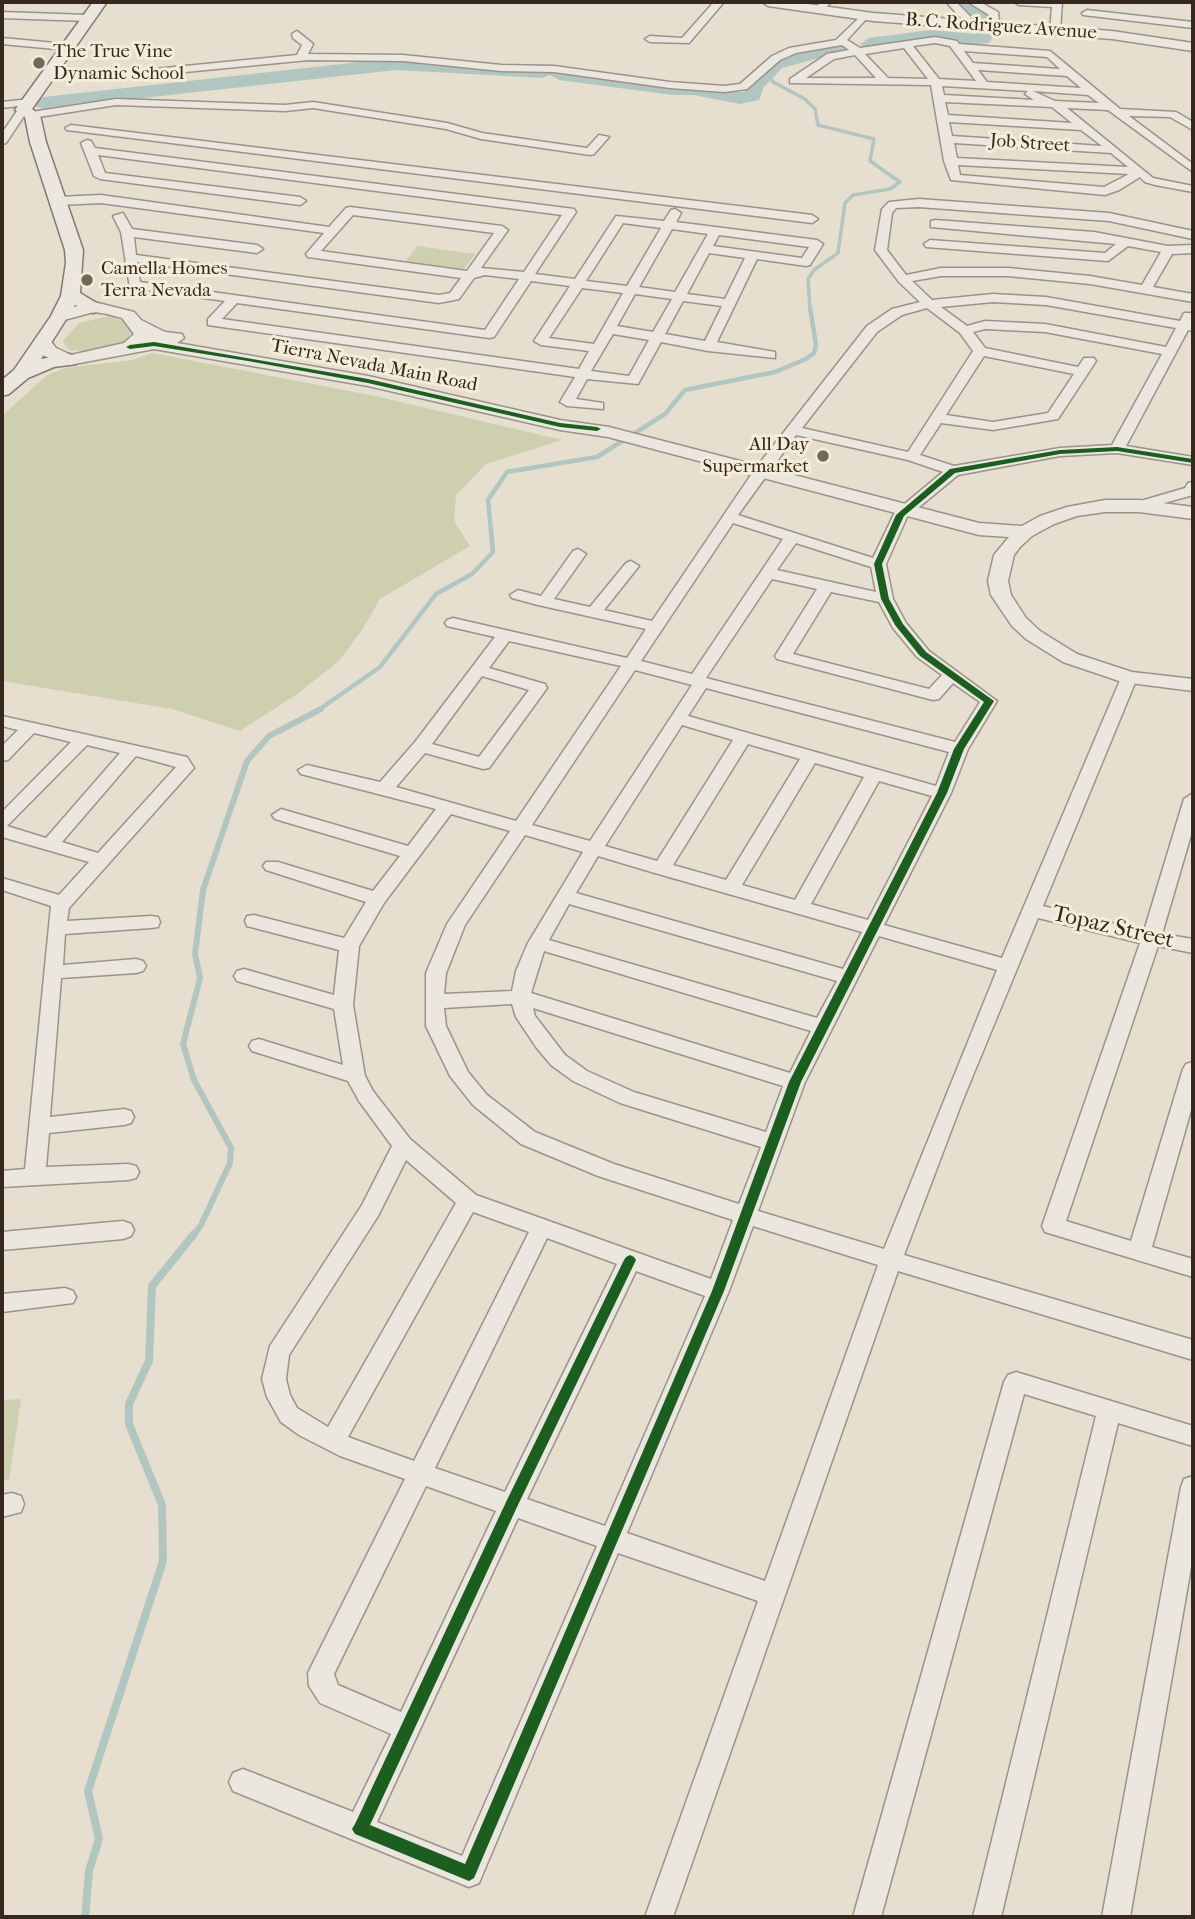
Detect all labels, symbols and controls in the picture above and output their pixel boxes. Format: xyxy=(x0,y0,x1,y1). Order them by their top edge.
street label: B. C. Rodriguez Avenue xyxy=(905,9,1097,45)
place label: The True Vine Dynamic School xyxy=(53,41,184,85)
marker: The True Vine Dynamic School xyxy=(31,55,47,71)
street label: Job Street xyxy=(989,130,1071,158)
place label: Camella Homes Terra Nevada xyxy=(101,258,227,302)
marker: Camella Homes Terra Nevada xyxy=(79,272,95,288)
street label: Tierra Nevada Main Road xyxy=(269,335,479,397)
place label: All Day Supermarket xyxy=(703,434,809,478)
marker: All Day Supermarket xyxy=(815,448,831,464)
street label: Topaz Street xyxy=(1050,901,1176,955)

